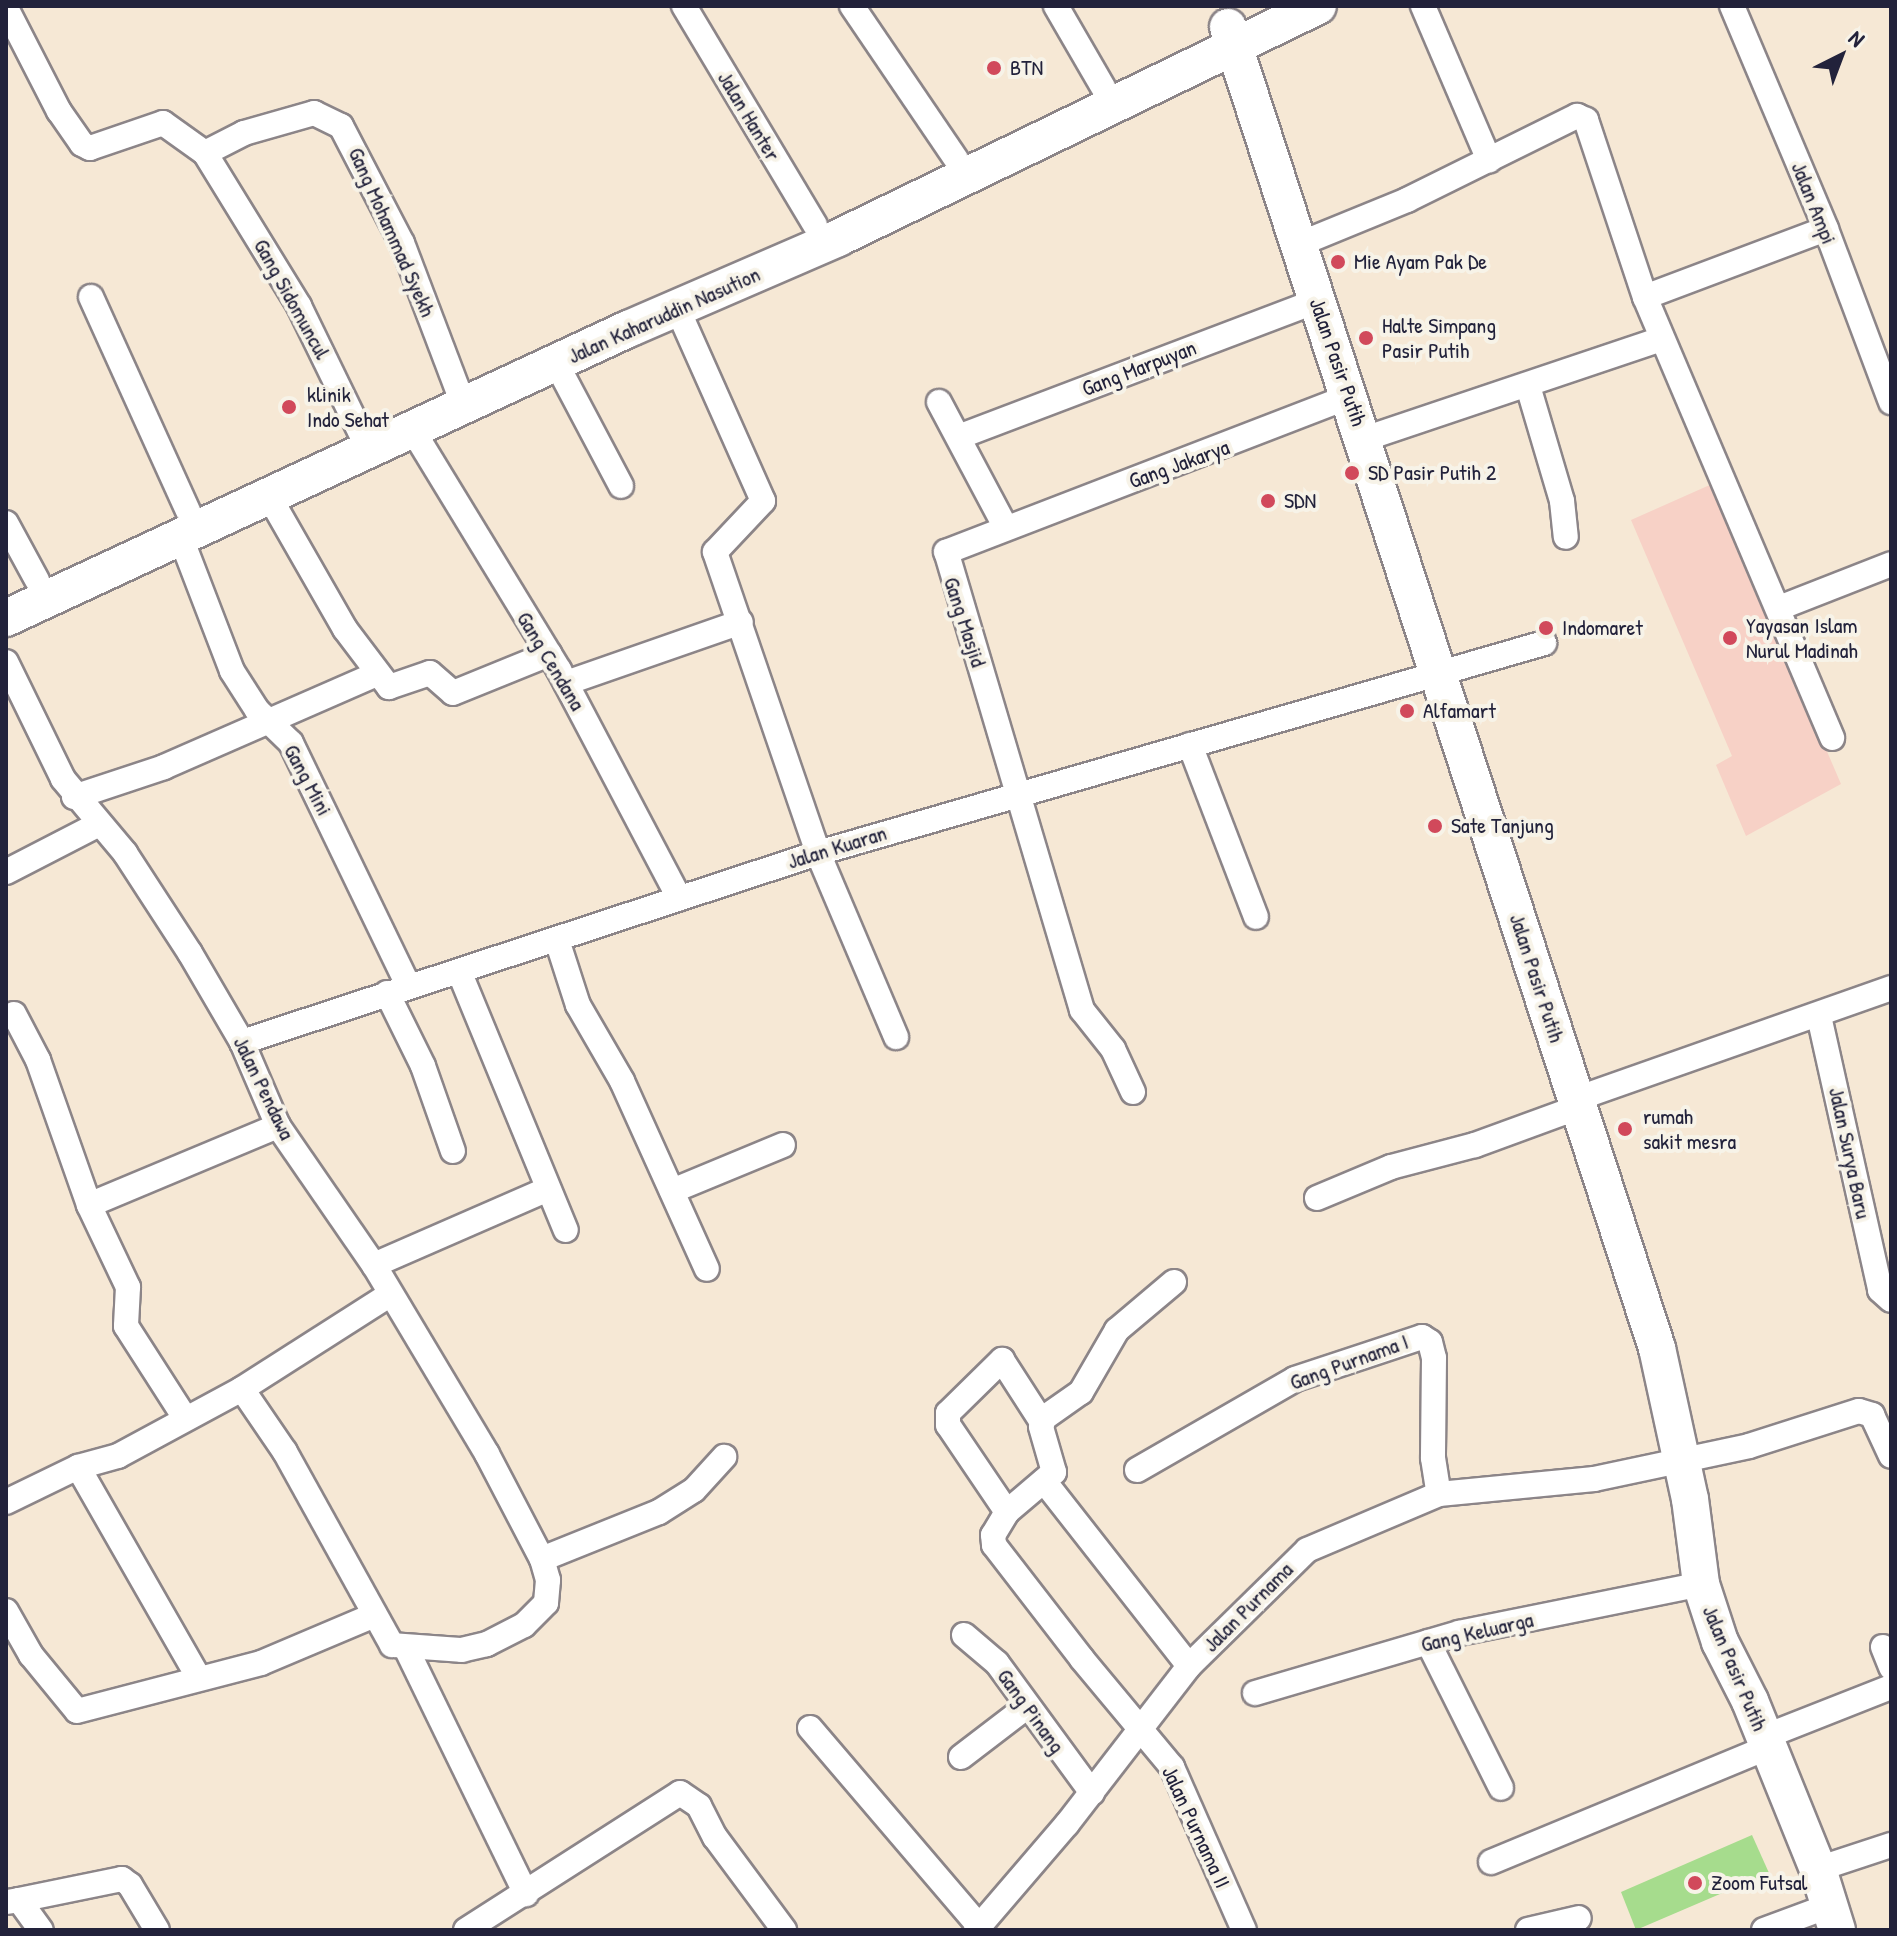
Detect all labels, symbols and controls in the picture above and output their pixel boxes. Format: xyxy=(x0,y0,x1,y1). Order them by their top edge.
north arrow xyxy=(1801,16,1881,96)
text: N xyxy=(1843,23,1871,53)
place label: BTN xyxy=(1010,55,1043,81)
marker: BTN xyxy=(985,59,1003,77)
street label: Jalan Hanter xyxy=(712,66,786,166)
street label: Gang Mohammad Syekh xyxy=(343,143,441,321)
street label: Jalan Ampi xyxy=(1786,158,1842,248)
street label: Gang Sidomuncul xyxy=(248,234,336,364)
place label: Mie Ayam Pak De xyxy=(1354,249,1487,275)
marker: Mie Ayam Pak De xyxy=(1329,253,1347,271)
street label: Jalan Kaharuddin Nasution xyxy=(564,261,764,369)
street label: Jalan Pasir Putih xyxy=(1304,295,1372,429)
place label: Halte Simpang Pasir Putih xyxy=(1382,312,1496,364)
marker: Halte Simpang Pasir Putih xyxy=(1357,329,1375,347)
street label: Gang Marpuyan xyxy=(1078,334,1200,402)
place label: klinik Indo Sehat xyxy=(307,381,389,432)
marker: klinik Indo Sehat xyxy=(278,396,300,418)
street label: Gang Jakarya xyxy=(1125,434,1233,494)
place label: SD Pasir Putih 2 xyxy=(1368,460,1496,486)
marker: SD Pasir Putih 2 xyxy=(1343,464,1361,482)
place label: SDN xyxy=(1284,488,1316,514)
marker: SDN xyxy=(1259,492,1277,510)
street label: Gang Masjid xyxy=(938,574,992,670)
street label: Gang Cendana xyxy=(511,607,591,715)
place label: Yayasan Islam Nurul Madinah xyxy=(1746,612,1858,664)
place label: Indomaret xyxy=(1562,615,1643,641)
marker: Indomaret xyxy=(1537,619,1555,637)
marker: Yayasan Islam Nurul Madinah xyxy=(1721,629,1739,647)
place label: Alfamart xyxy=(1423,698,1496,724)
marker: Alfamart xyxy=(1398,702,1416,720)
street label: Gang Mini xyxy=(278,740,338,820)
place label: Sate Tanjung xyxy=(1451,813,1554,839)
marker: Sate Tanjung xyxy=(1426,817,1444,835)
street label: Jalan Kuaran xyxy=(784,819,890,875)
street label: Jalan Pasir Putih xyxy=(1504,910,1570,1046)
street label: Jalan Pendawa xyxy=(228,1032,300,1144)
street label: Jalan Surya Baru xyxy=(1823,1085,1877,1221)
place label: rumah sakit mesra xyxy=(1643,1103,1736,1154)
marker: rumah sakit mesra xyxy=(1614,1118,1636,1140)
street label: Gang Purnama I xyxy=(1286,1328,1412,1396)
street label: Jalan Purnama xyxy=(1198,1557,1298,1657)
street label: Jalan Pasir Putih xyxy=(1697,1601,1773,1735)
street label: Gang Keluarga xyxy=(1418,1606,1536,1658)
street label: Gang Pinang xyxy=(992,1664,1070,1758)
street label: Jalan Purnama II xyxy=(1156,1762,1236,1892)
place label: Zoom Futsal xyxy=(1711,1870,1807,1896)
marker: Zoom Futsal xyxy=(1686,1874,1704,1892)

